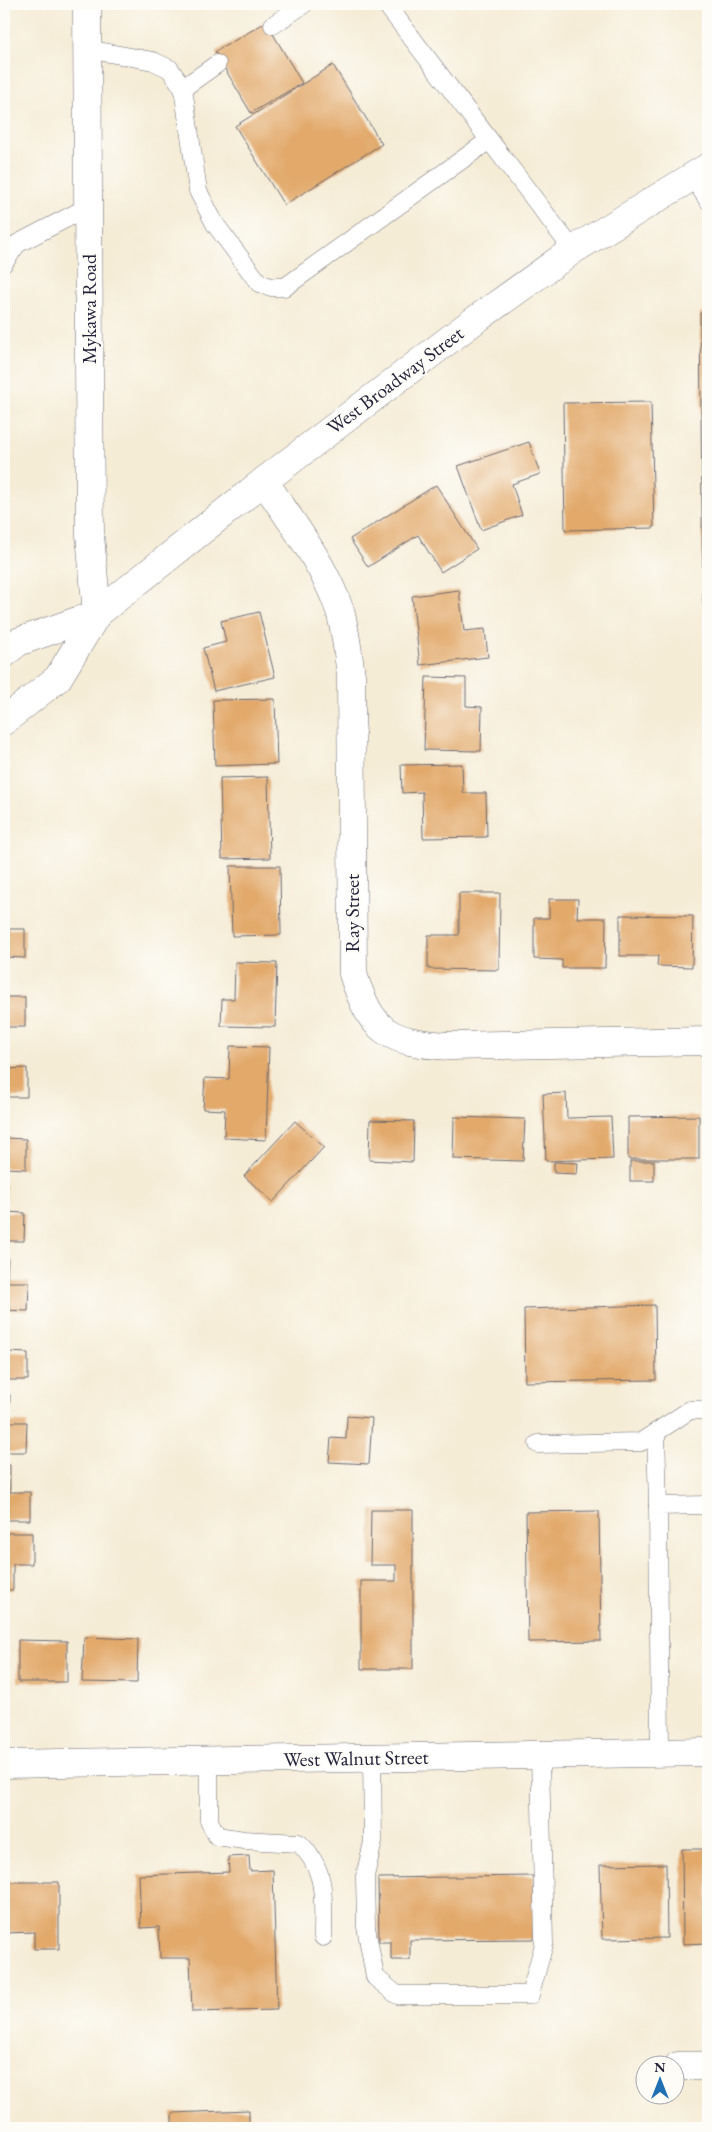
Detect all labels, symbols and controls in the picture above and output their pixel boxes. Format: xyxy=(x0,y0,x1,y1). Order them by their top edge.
street label: Mykawa Road xyxy=(76,253,102,364)
street label: West Broadway Street xyxy=(321,320,469,440)
street label: Ray Street xyxy=(339,873,365,952)
street label: West Walnut Street xyxy=(283,1744,430,1772)
north arrow xyxy=(634,2054,684,2104)
text: N xyxy=(654,2058,666,2076)

